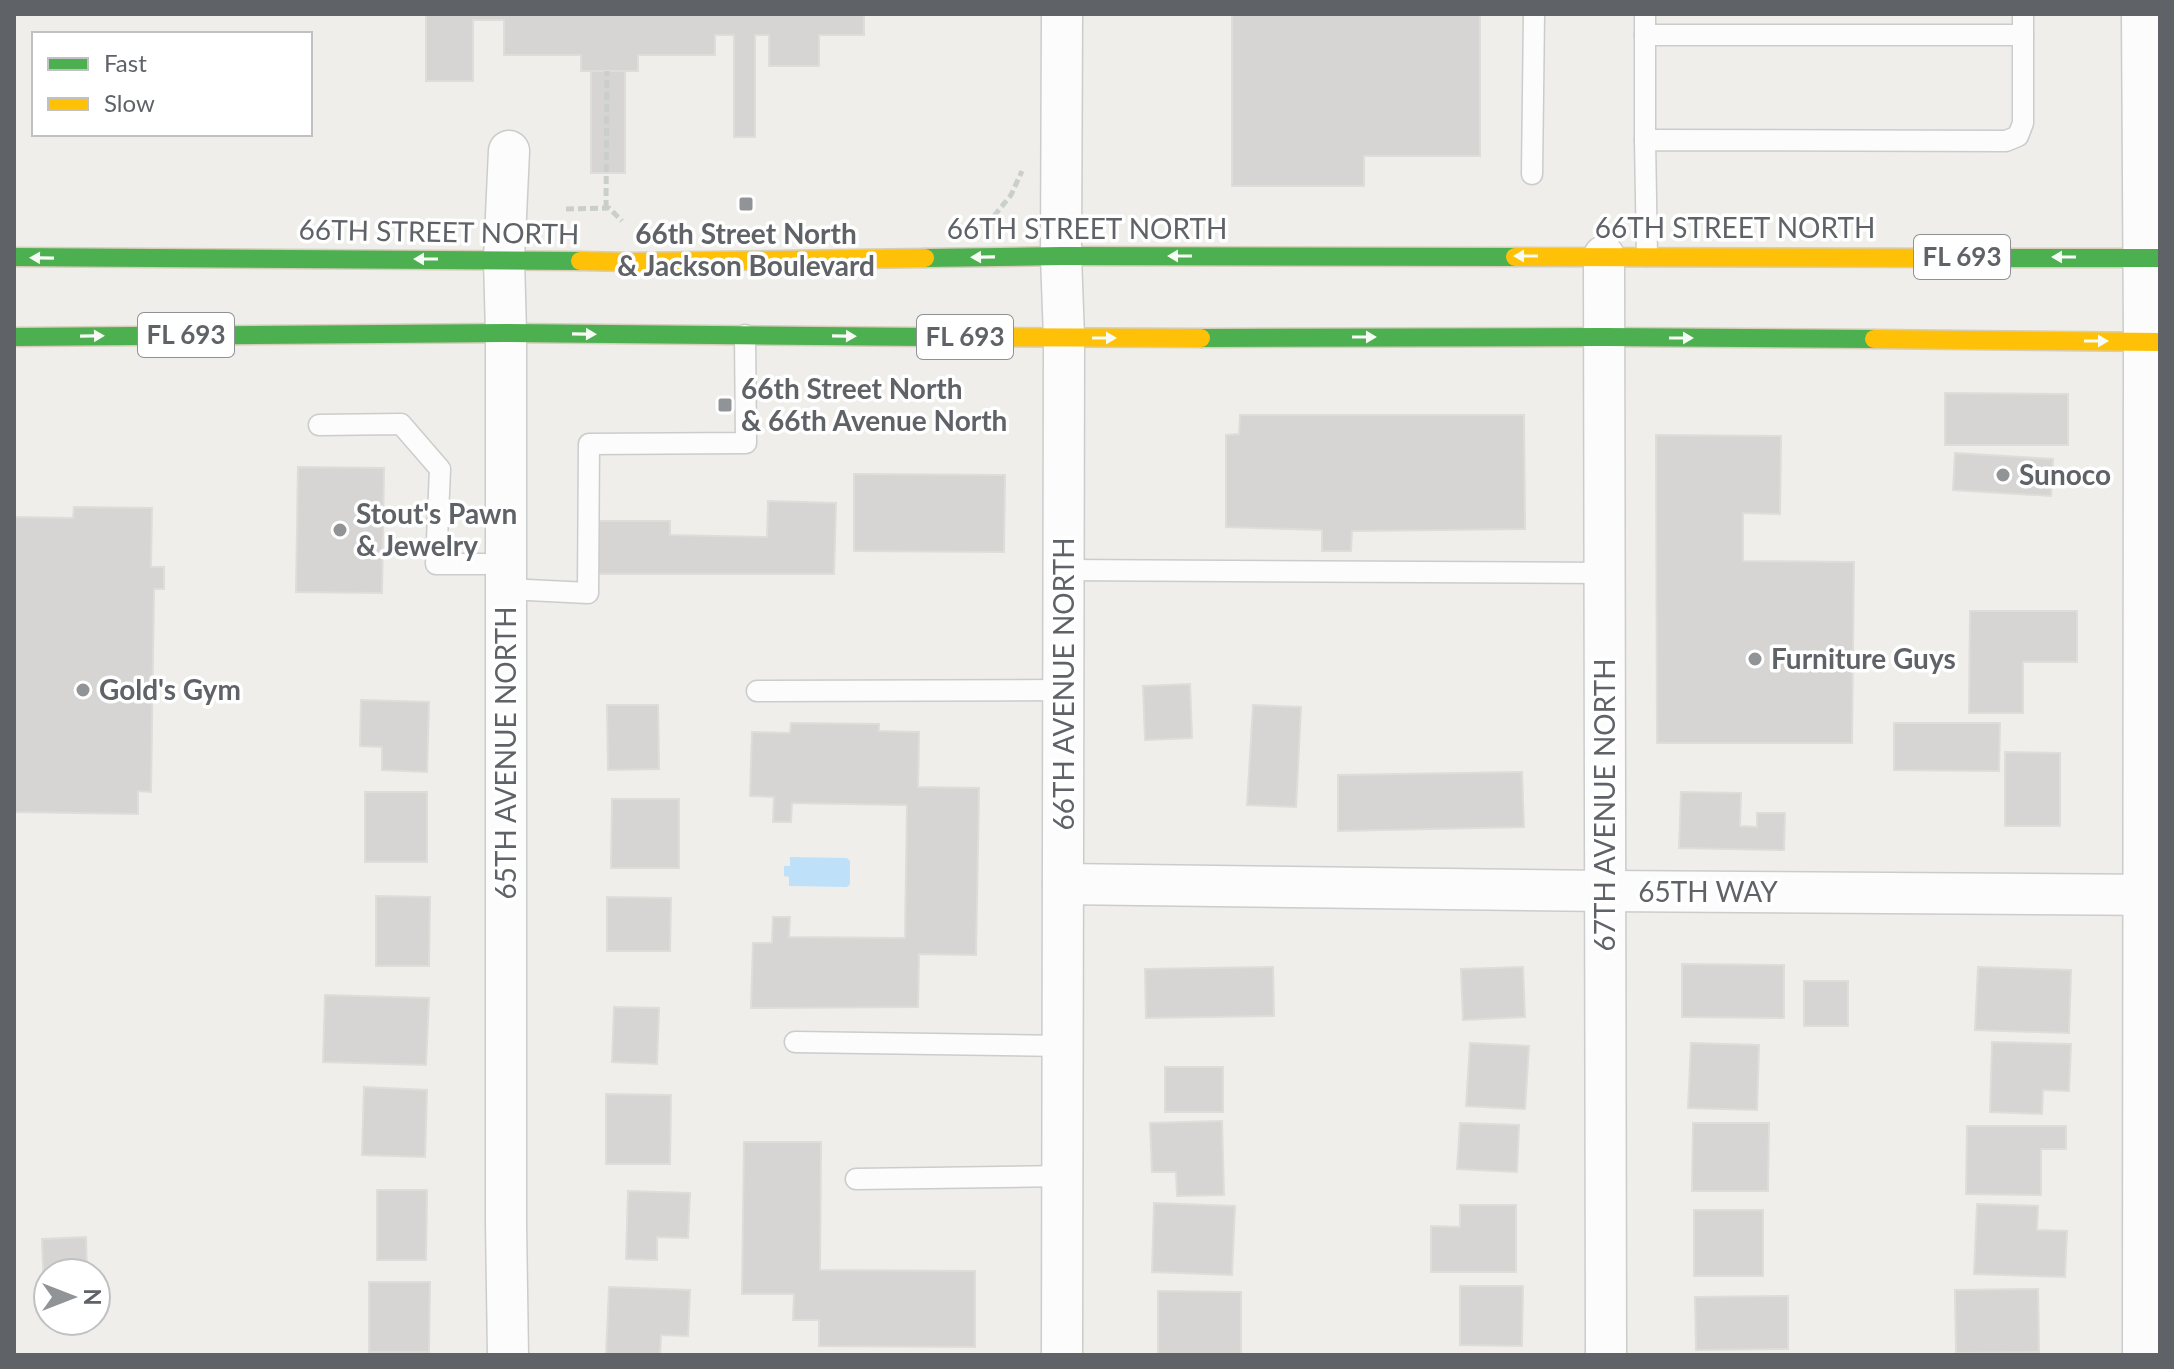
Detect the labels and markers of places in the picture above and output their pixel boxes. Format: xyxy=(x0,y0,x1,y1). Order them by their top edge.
marker: 66th Street North & Jackson Boulevard xyxy=(737,195,755,213)
place label: 66th Street North & Jackson Boulevard xyxy=(617,216,875,282)
place label: 66th Street North & 66th Avenue North xyxy=(741,371,1007,437)
marker: 66th Street North & 66th Avenue North xyxy=(716,396,734,414)
place label: Sunoco xyxy=(2019,457,2111,491)
marker: Sunoco xyxy=(1994,466,2012,484)
place label: Stout's Pawn & Jewelry xyxy=(356,496,517,562)
marker: Stout's Pawn & Jewelry xyxy=(331,521,349,539)
place label: Furniture Guys xyxy=(1771,641,1956,675)
marker: Furniture Guys xyxy=(1746,650,1764,668)
place label: Gold's Gym xyxy=(99,672,241,706)
marker: Gold's Gym xyxy=(74,681,92,699)

